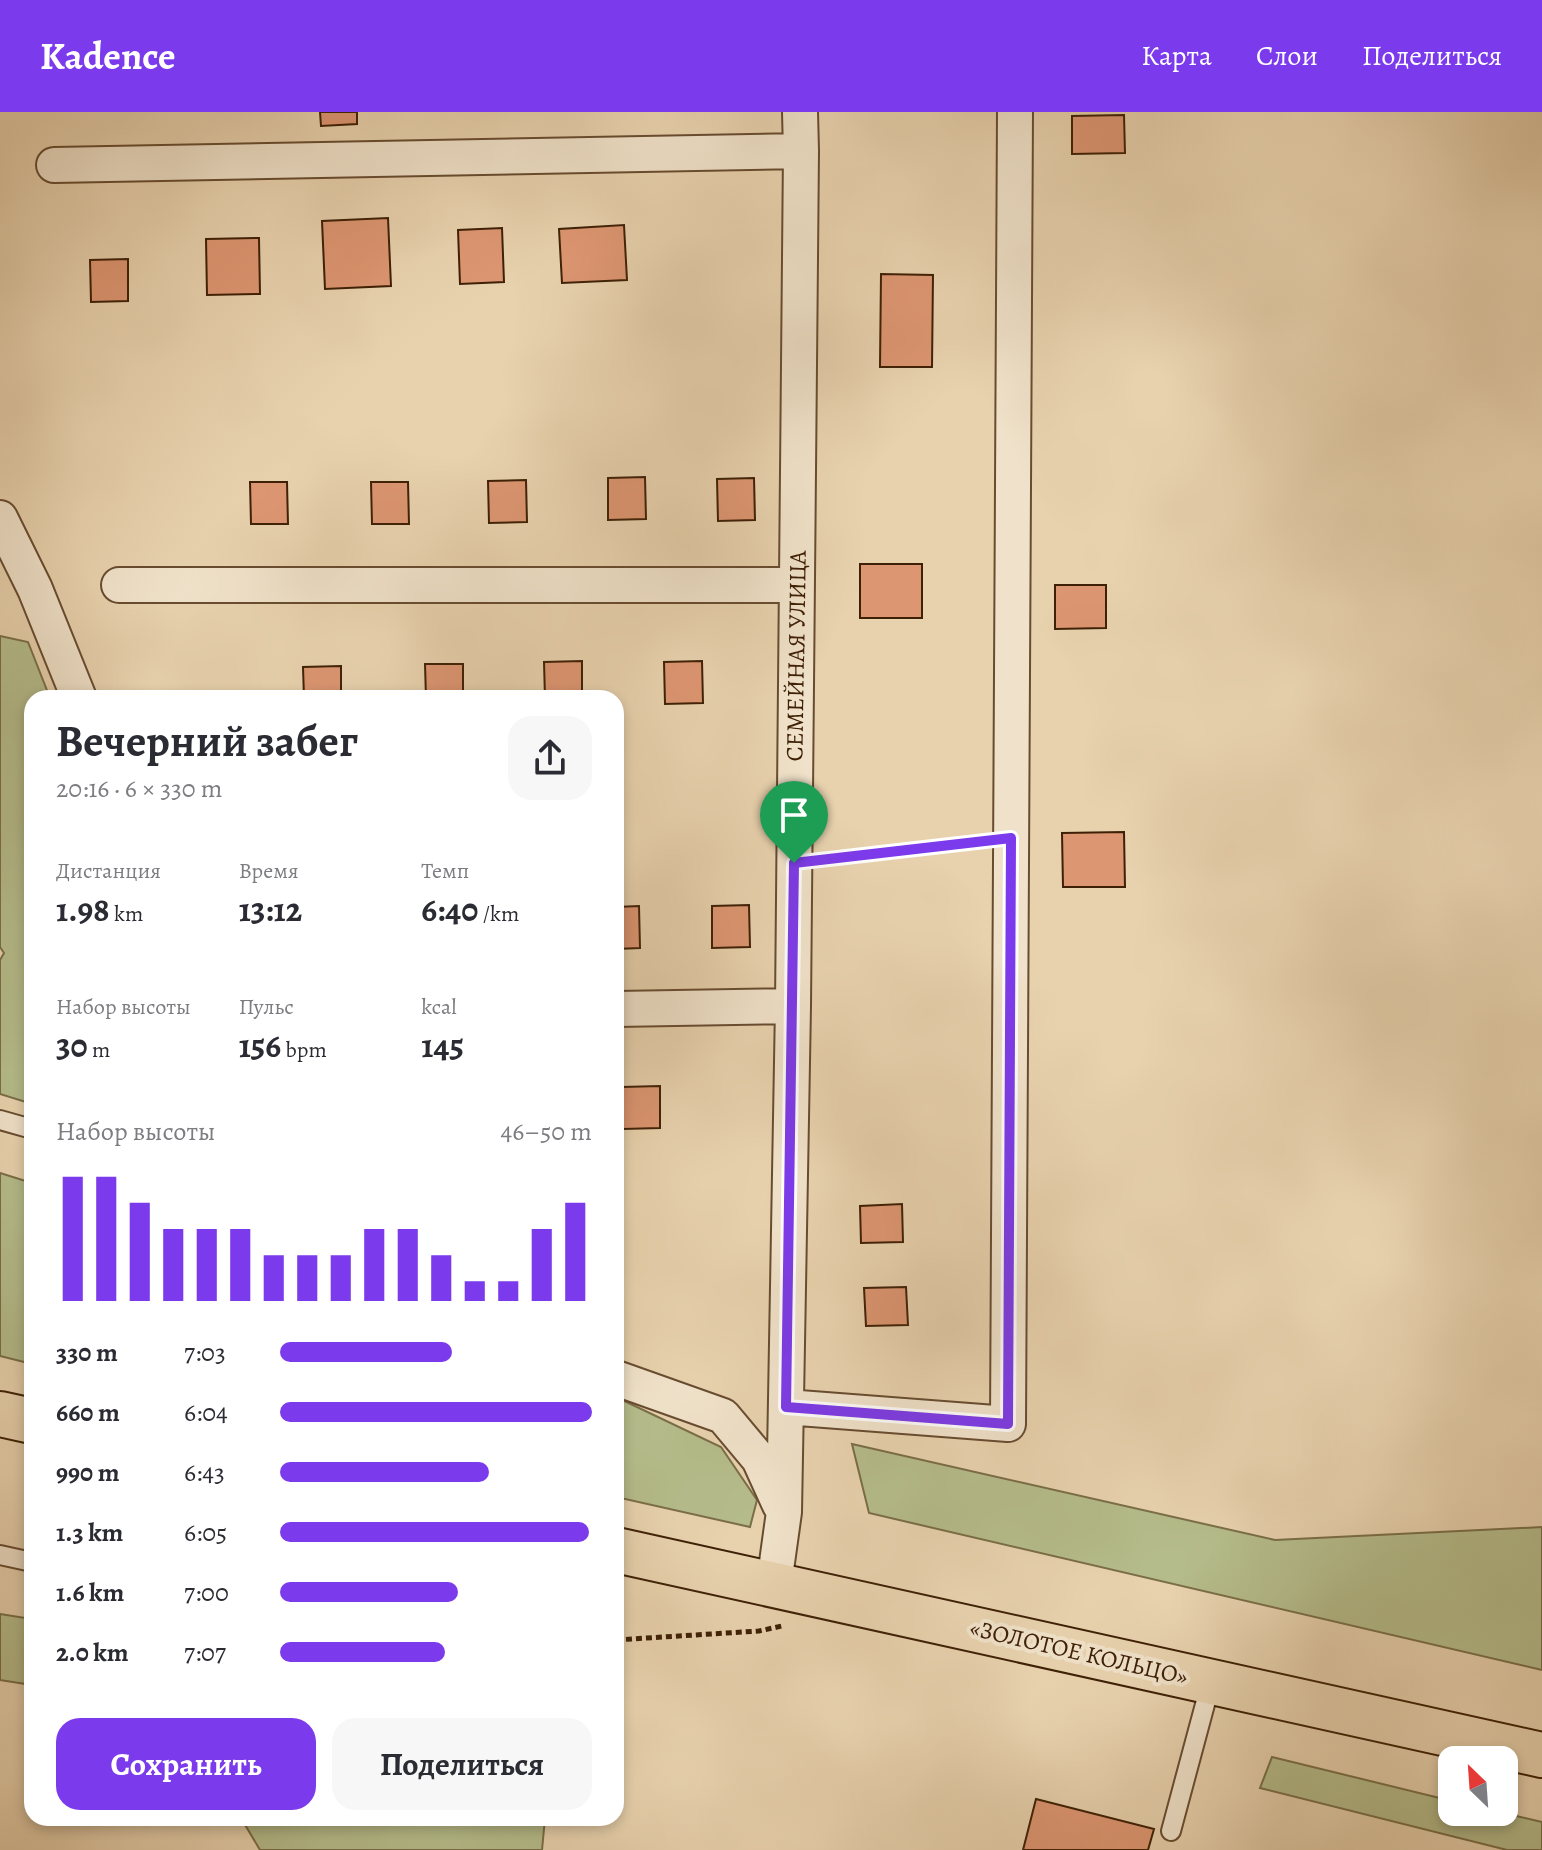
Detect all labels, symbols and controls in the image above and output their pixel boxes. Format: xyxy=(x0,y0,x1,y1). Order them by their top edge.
text: Kadence xyxy=(40,30,176,82)
text: Карта xyxy=(1141,37,1212,75)
text: Слои xyxy=(1256,37,1318,75)
text: Поделиться xyxy=(1362,37,1502,75)
street label: СЕМЕЙНАЯ УЛИЦА xyxy=(778,549,814,762)
text: Вечерний забег xyxy=(56,711,358,771)
button: share xyxy=(508,716,592,800)
text: 20:16 · 6 × 330 m xyxy=(56,771,222,806)
pin xyxy=(760,781,828,863)
icon: arrive xyxy=(772,793,816,837)
text: Дистанция xyxy=(56,856,161,886)
text: Время xyxy=(239,856,299,886)
text: Темп xyxy=(421,856,469,886)
text: 1.98 xyxy=(56,886,110,933)
text: 13:12 xyxy=(239,886,302,933)
text: 6:40 xyxy=(421,886,478,933)
text: km xyxy=(110,899,143,929)
text: /km xyxy=(478,899,519,929)
text: Набор высоты xyxy=(56,992,191,1022)
text: Пульс xyxy=(239,992,294,1022)
text: kcal xyxy=(421,992,457,1022)
text: 30 xyxy=(56,1022,88,1069)
text: 156 xyxy=(239,1022,281,1069)
text: 145 xyxy=(421,1022,464,1069)
text: m xyxy=(88,1035,110,1065)
text: bpm xyxy=(281,1035,327,1065)
text: Набор высоты xyxy=(56,1114,215,1149)
text: 46–50 m xyxy=(501,1114,592,1149)
text: 330 m xyxy=(56,1335,118,1370)
text: 7:03 xyxy=(184,1335,226,1370)
text: 660 m xyxy=(56,1395,120,1430)
text: 6:04 xyxy=(184,1395,228,1430)
text: 990 m xyxy=(56,1455,119,1490)
text: 6:43 xyxy=(184,1455,225,1490)
text: 1.3 km xyxy=(56,1515,123,1550)
text: 6:05 xyxy=(184,1515,227,1550)
text: 1.6 km xyxy=(56,1575,124,1610)
text: 7:00 xyxy=(184,1575,229,1610)
street label: «ЗОЛОТОЕ КОЛЬЦО» xyxy=(967,1611,1191,1693)
text: 2.0 km xyxy=(56,1635,129,1670)
text: 7:07 xyxy=(184,1635,226,1670)
button: Сохранить xyxy=(56,1718,316,1810)
button: Поделиться xyxy=(332,1718,592,1810)
north arrow xyxy=(1438,1746,1518,1826)
map controls xyxy=(1438,1746,1518,1826)

